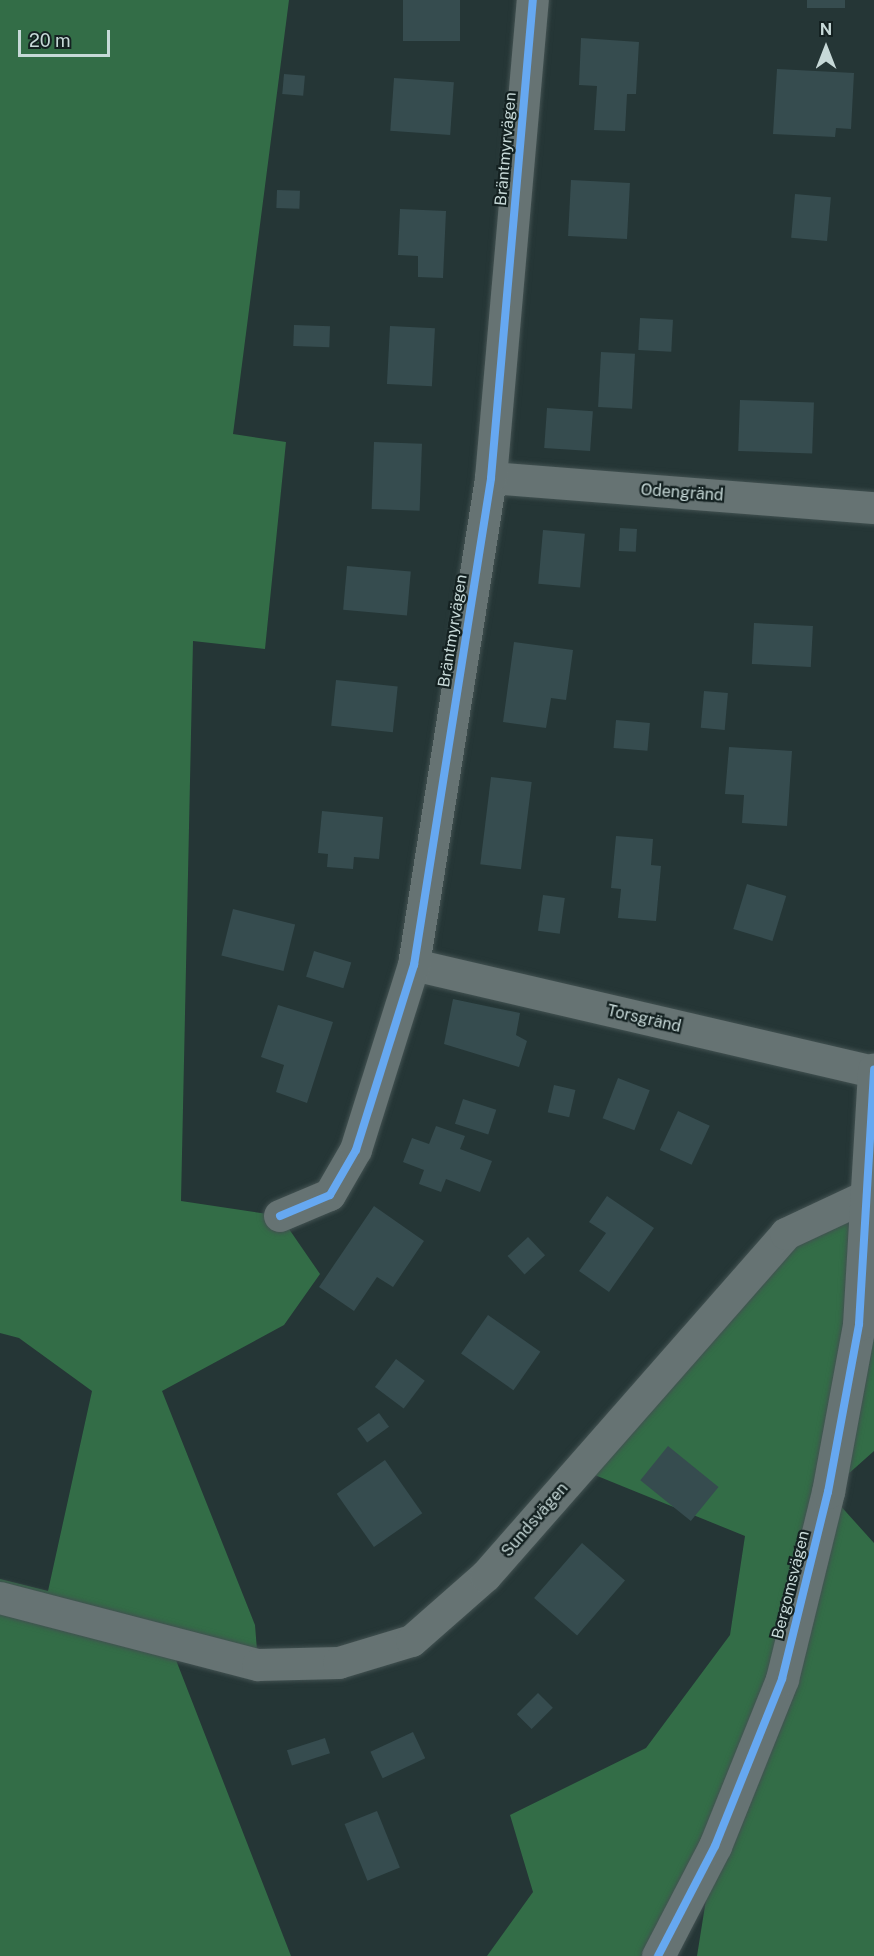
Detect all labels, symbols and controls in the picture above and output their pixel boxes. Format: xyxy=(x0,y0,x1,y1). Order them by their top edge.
scale bar xyxy=(21,18,112,56)
north arrow xyxy=(796,18,856,78)
text: N xyxy=(820,20,832,39)
text: 20 m xyxy=(29,30,71,51)
street label: Bräntmyrvägen xyxy=(491,91,521,207)
street label: Odengränd xyxy=(640,481,724,505)
street label: Bräntmyrvägen xyxy=(435,573,471,689)
street label: Torsgränd xyxy=(605,1001,683,1037)
street label: Sundsvägen xyxy=(498,1479,572,1561)
street label: Bergomsvägen xyxy=(768,1529,814,1641)

